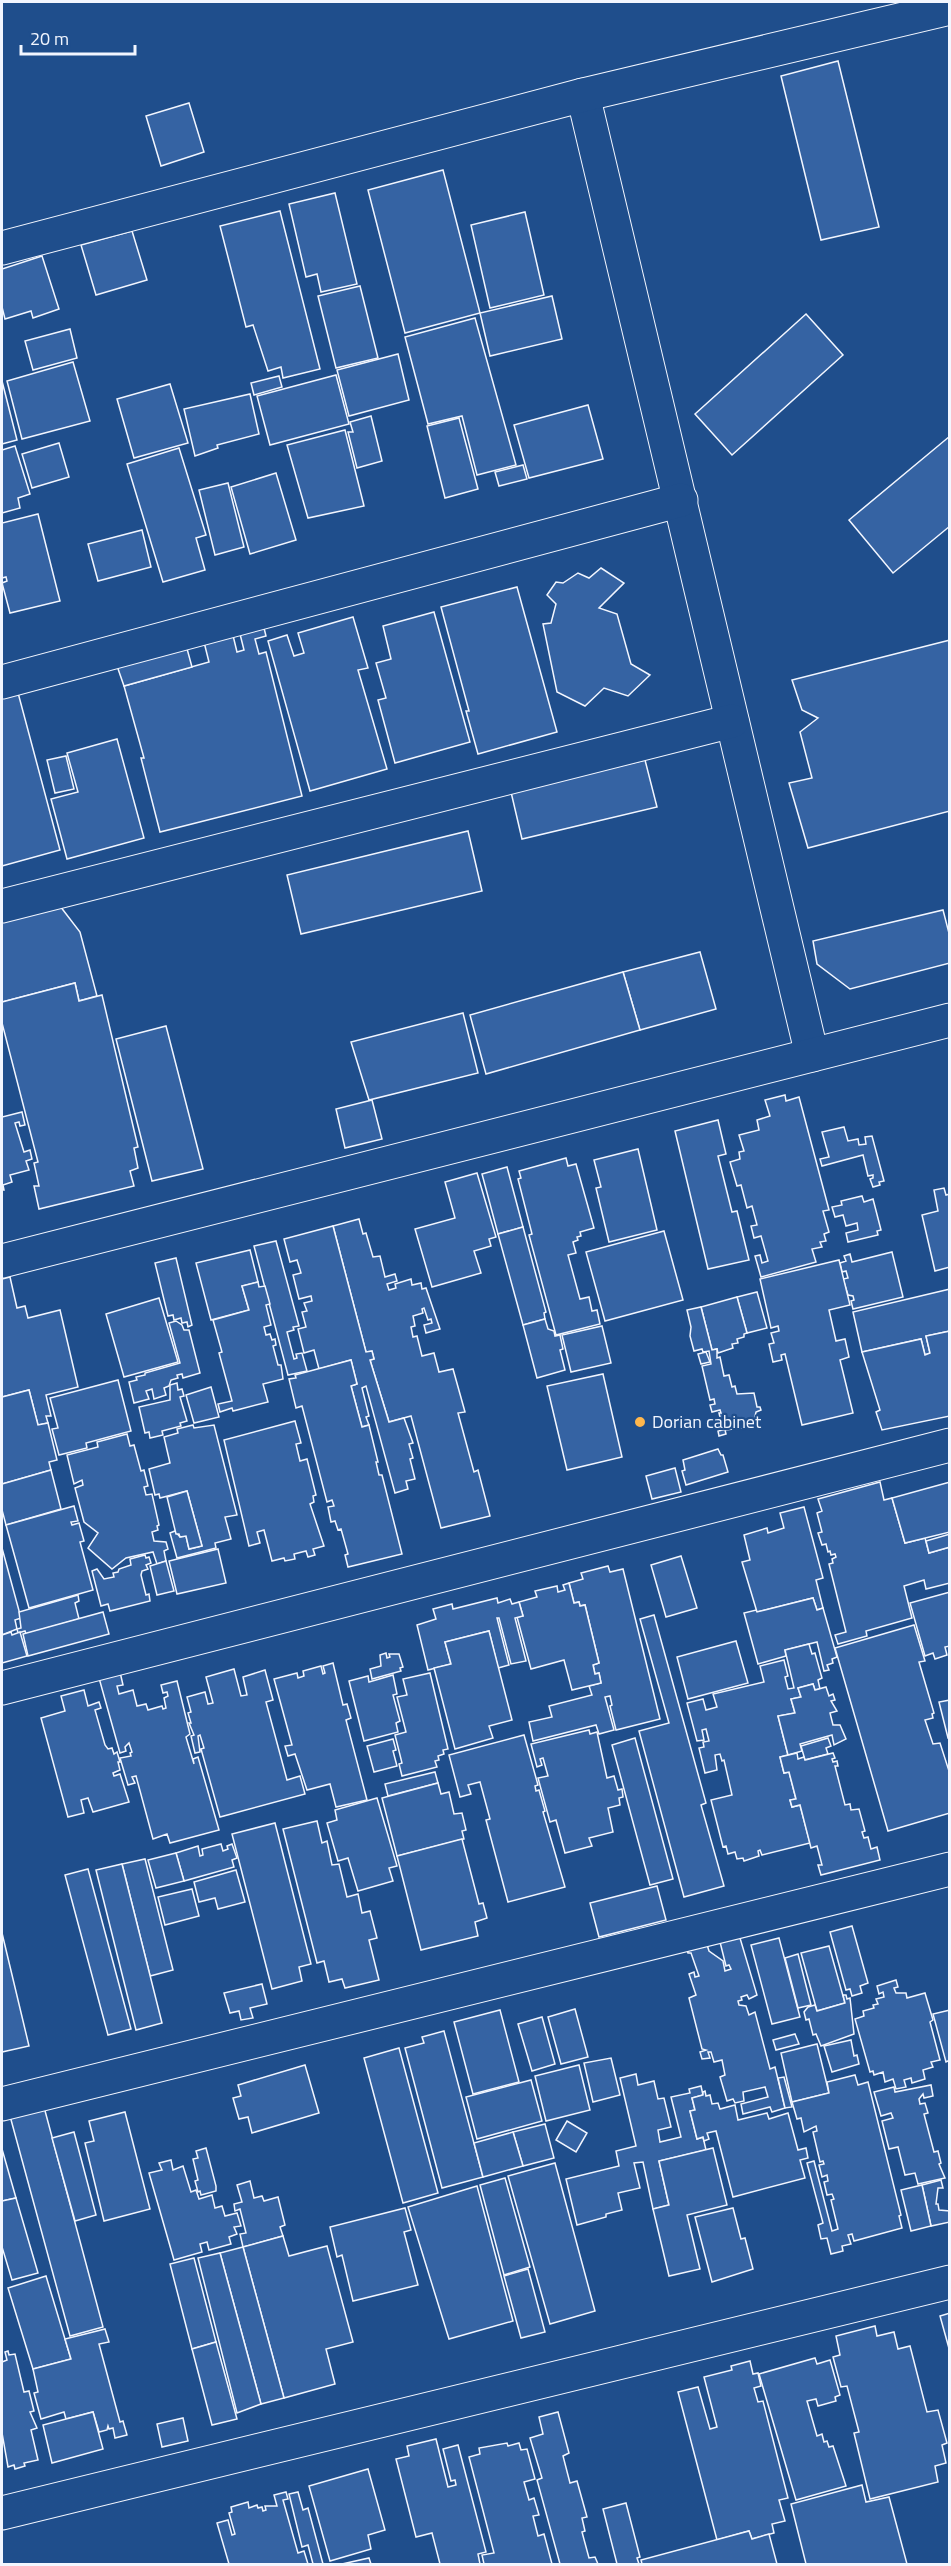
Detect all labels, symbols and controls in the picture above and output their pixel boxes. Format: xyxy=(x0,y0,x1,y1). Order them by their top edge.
scale bar xyxy=(21,18,135,56)
text: 20 m xyxy=(30,25,69,52)
place label: Dorian cabinet xyxy=(652,1408,762,1435)
marker: Dorian cabinet xyxy=(633,1415,647,1429)

